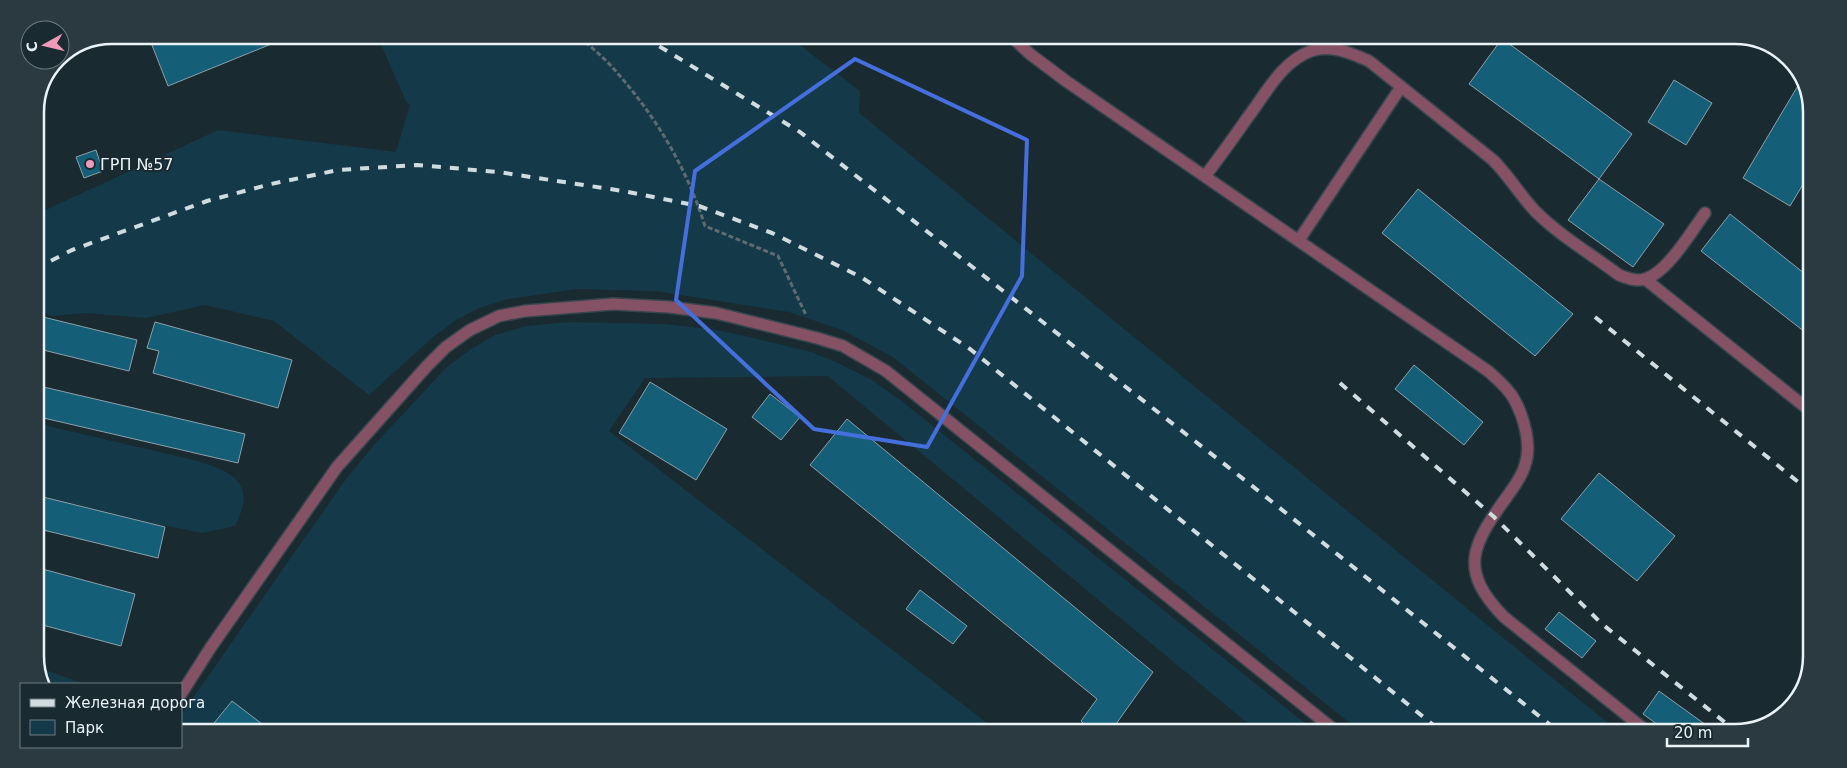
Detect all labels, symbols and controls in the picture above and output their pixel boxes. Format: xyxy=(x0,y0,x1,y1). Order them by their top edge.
north arrow xyxy=(20,20,70,70)
text: С xyxy=(23,41,41,53)
place label: ГРП №57 xyxy=(100,155,174,174)
marker: ГРП №57 xyxy=(84,158,96,170)
legend xyxy=(20,683,182,748)
text: Железная дорога xyxy=(65,694,205,712)
scale bar xyxy=(1667,716,1748,748)
text: Парк xyxy=(65,719,104,737)
text: 20 m xyxy=(1674,724,1712,742)

